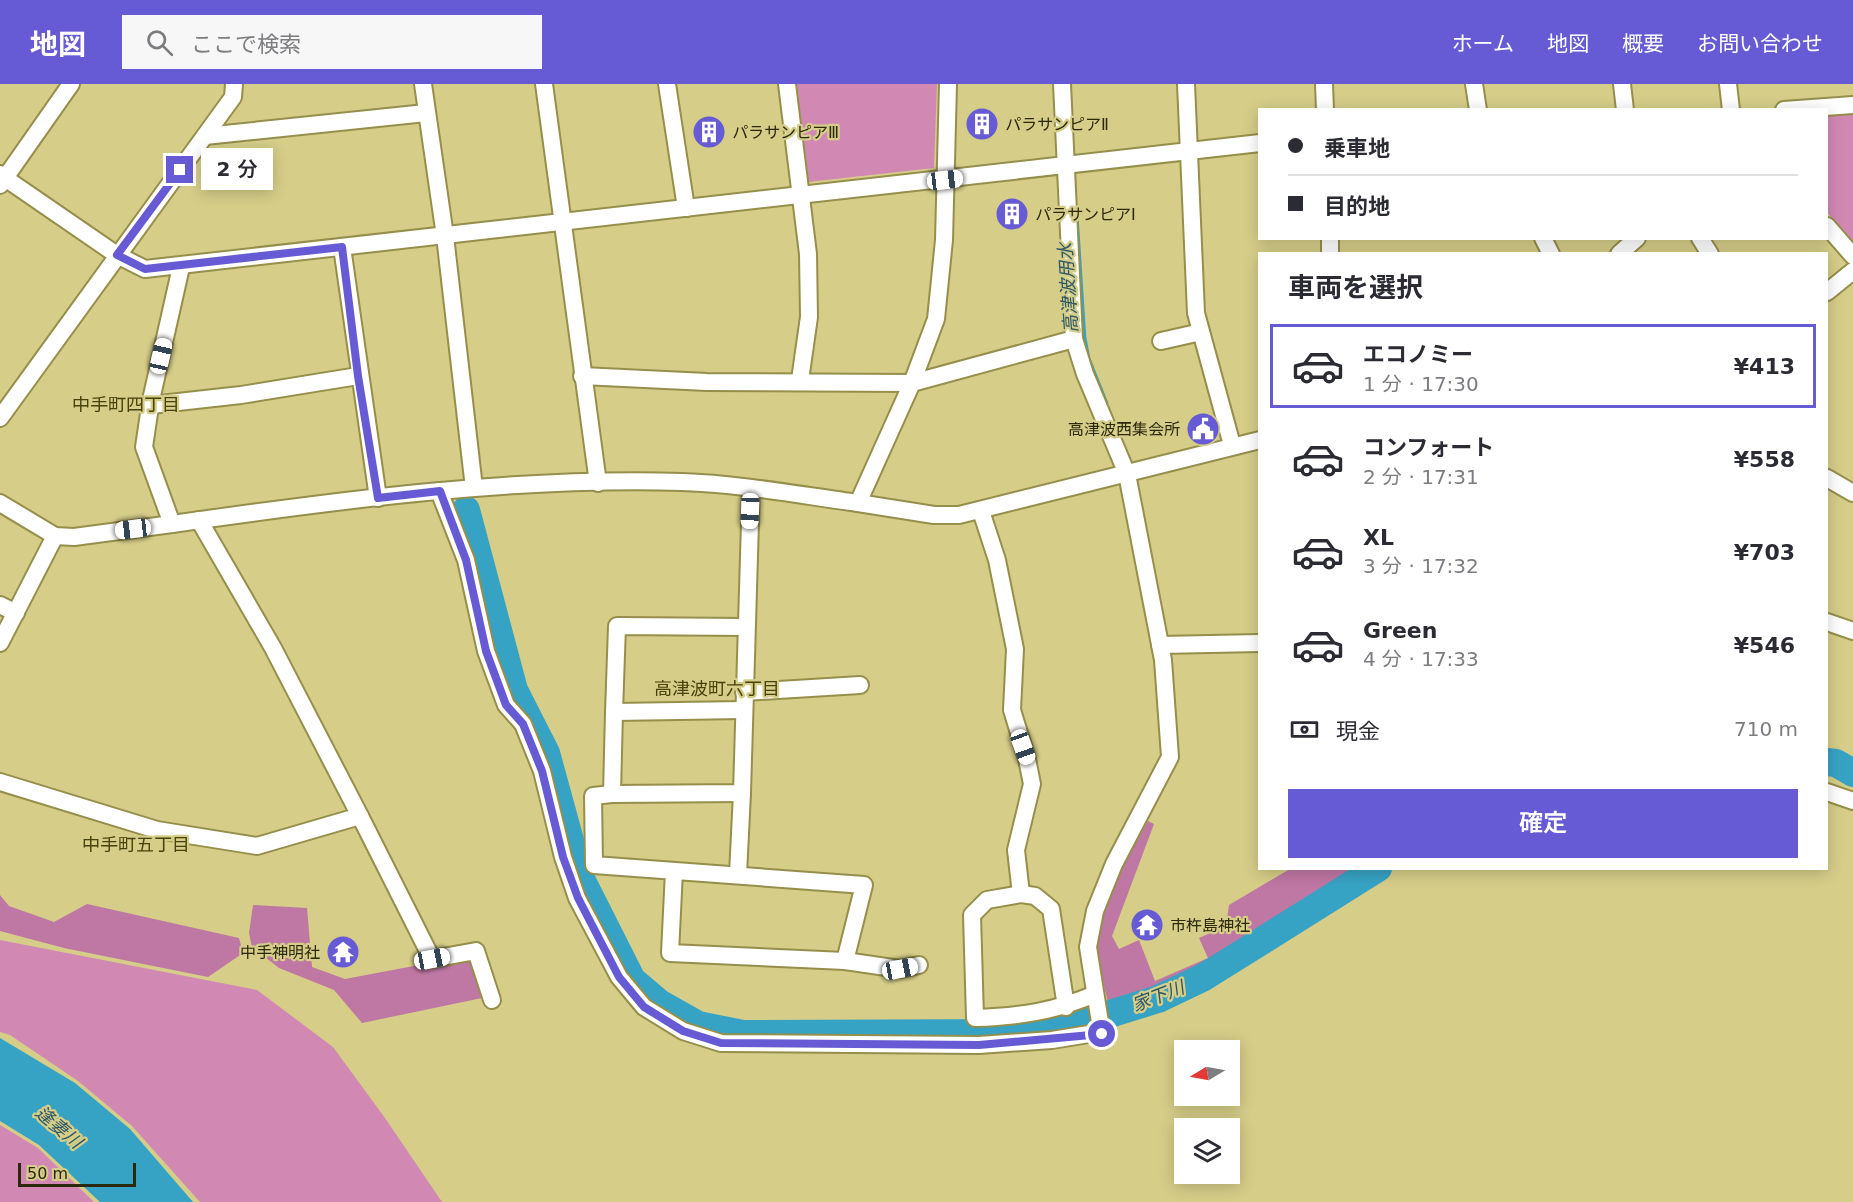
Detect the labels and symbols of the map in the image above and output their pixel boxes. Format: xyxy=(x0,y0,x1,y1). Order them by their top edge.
building icon: パラサンピアⅡ xyxy=(964,106,1000,142)
building icon: パラサンピアⅢ xyxy=(691,114,727,150)
place label: パラサンピアⅡ xyxy=(1005,115,1109,134)
place label: パラサンピアⅢ xyxy=(732,123,839,142)
callout: 2 分 xyxy=(201,149,273,191)
route end xyxy=(166,156,193,183)
car xyxy=(926,169,964,191)
building icon: パラサンピアⅠ xyxy=(994,196,1030,232)
place label: パラサンピアⅠ xyxy=(1035,205,1136,224)
water label: 高津波用水 xyxy=(1054,240,1082,334)
car xyxy=(148,336,174,376)
district label: 中手町四丁目 xyxy=(72,394,180,415)
public building icon: 高津波西集会所 xyxy=(1185,411,1221,447)
place label: 高津波西集会所 xyxy=(1068,420,1180,439)
car xyxy=(740,493,760,529)
car xyxy=(114,518,152,540)
district label: 高津波町六丁目 xyxy=(654,678,780,699)
car xyxy=(1008,727,1038,767)
district label: 中手町五丁目 xyxy=(82,834,190,855)
temple icon: 市杵島神社 xyxy=(1129,907,1165,943)
place label: 市杵島神社 xyxy=(1170,916,1250,935)
temple icon: 中手神明社 xyxy=(325,934,361,970)
place label: 中手神明社 xyxy=(240,943,320,962)
car xyxy=(413,947,451,971)
car xyxy=(881,957,919,981)
water label: 家下川 xyxy=(1129,976,1189,1015)
route start xyxy=(1088,1020,1115,1047)
north arrow xyxy=(1174,1040,1240,1106)
water label: 逢妻川 xyxy=(32,1102,88,1154)
scale bar xyxy=(18,1160,136,1188)

